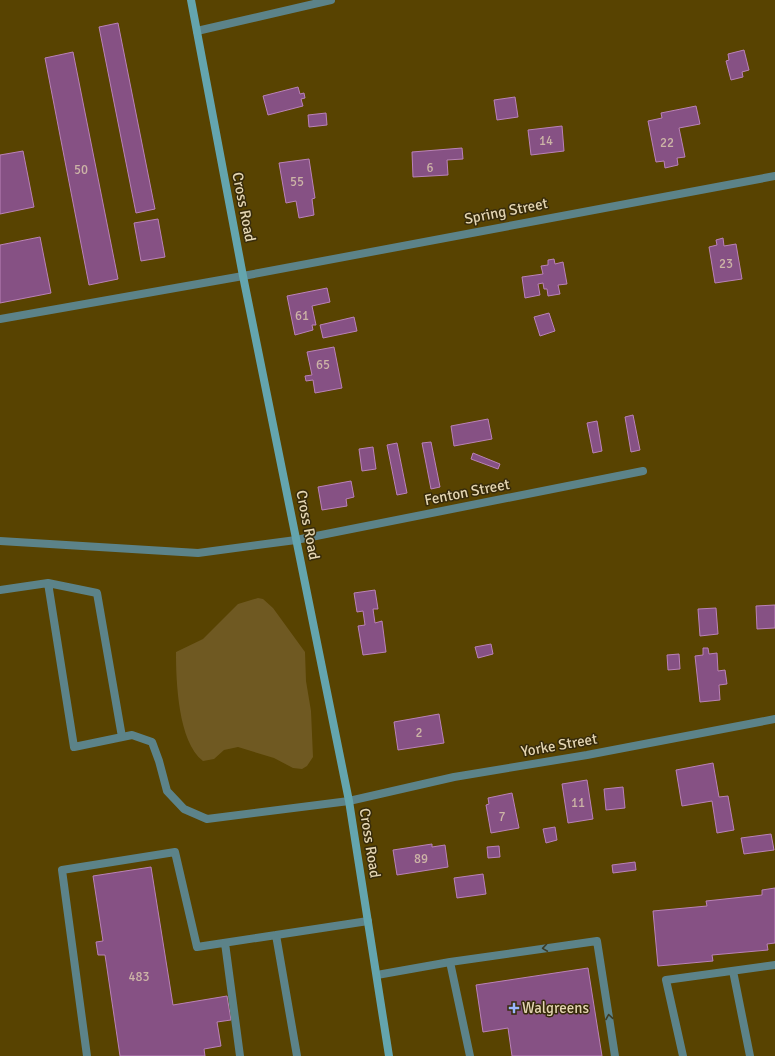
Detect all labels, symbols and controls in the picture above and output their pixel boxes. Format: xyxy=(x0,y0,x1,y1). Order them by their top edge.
house number: 14 xyxy=(539,133,553,149)
house number: 22 xyxy=(660,135,674,151)
house number: 6 xyxy=(426,160,434,176)
house number: 50 xyxy=(74,162,88,178)
street label: Cross Road xyxy=(228,171,260,243)
house number: 55 xyxy=(290,174,304,190)
street label: Spring Street xyxy=(463,194,549,228)
house number: 23 xyxy=(719,256,733,272)
house number: 61 xyxy=(295,308,309,324)
house number: 65 xyxy=(316,357,330,373)
street label: Fenton Street xyxy=(423,475,511,509)
street label: Cross Road xyxy=(292,489,324,561)
house number: 2 xyxy=(415,725,423,741)
street label: Yorke Street xyxy=(519,729,599,761)
house number: 11 xyxy=(571,795,585,811)
street label: Cross Road xyxy=(356,807,384,879)
house number: 7 xyxy=(498,809,506,825)
house number: 89 xyxy=(414,851,428,867)
one-way arrow xyxy=(542,943,548,952)
house number: 483 xyxy=(128,969,150,985)
place label: Walgreens xyxy=(522,999,589,1017)
marker: Walgreens xyxy=(509,1003,519,1013)
one-way arrow xyxy=(605,1014,614,1021)

